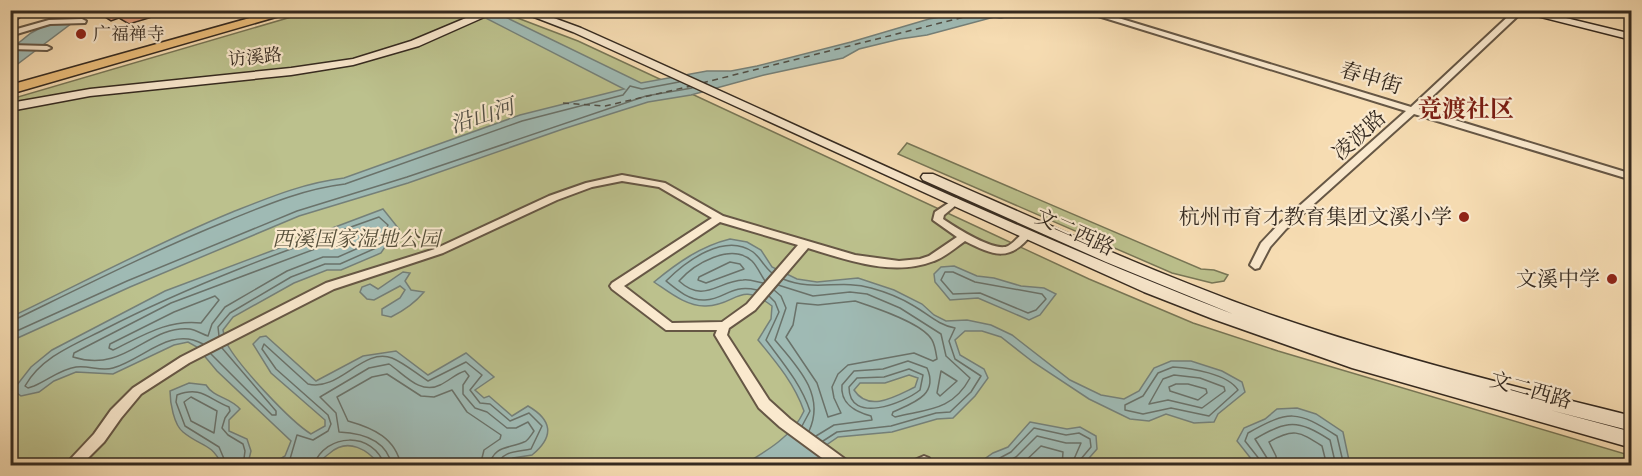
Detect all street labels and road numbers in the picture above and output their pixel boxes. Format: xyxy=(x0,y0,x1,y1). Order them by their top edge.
street label: 访溪路 xyxy=(227,43,283,75)
street label: 春申街 xyxy=(1336,56,1405,103)
street label: 凌波路 xyxy=(1327,104,1394,169)
street label: 文二西路 xyxy=(1030,203,1119,265)
street label: 文二西路 xyxy=(1486,366,1575,418)

